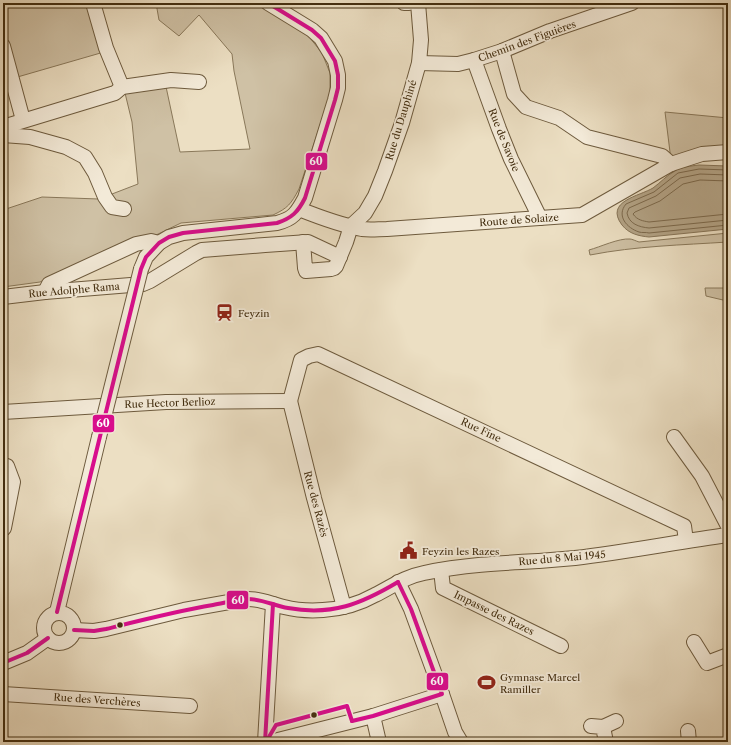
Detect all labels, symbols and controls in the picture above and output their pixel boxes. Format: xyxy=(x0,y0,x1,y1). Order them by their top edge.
street label: Chemin des Figuières xyxy=(476,17,578,65)
street label: Rue du Dauphiné xyxy=(383,78,420,162)
street label: Rue de Savoie xyxy=(485,107,523,174)
line badge: 60 xyxy=(305,152,328,171)
text: 60 xyxy=(309,154,323,168)
street label: Route de Solaize xyxy=(479,211,560,229)
street label: Rue Adolphe Rama xyxy=(28,279,121,300)
station icon: Feyzin xyxy=(215,303,235,323)
place label: Feyzin xyxy=(238,307,270,320)
street label: Rue Hector Berlioz xyxy=(124,395,216,411)
line badge: 60 xyxy=(92,414,115,433)
street label: Rue Fine xyxy=(459,415,504,445)
text: 60 xyxy=(96,416,110,430)
street label: Rue des Razès xyxy=(301,469,331,539)
public building icon: Feyzin les Razes xyxy=(399,541,419,561)
place label: Feyzin les Razes xyxy=(422,545,499,558)
street label: Rue du 8 Mai 1945 xyxy=(518,548,606,568)
street label: Impasse des Razes xyxy=(452,588,536,638)
line badge: 60 xyxy=(226,590,249,610)
text: 60 xyxy=(231,593,245,607)
unlabelled marker xyxy=(115,620,125,630)
place label: Gymnase Marcel Ramiller xyxy=(500,671,580,696)
line badge: 60 xyxy=(426,672,449,691)
sports icon: Gymnase Marcel Ramiller xyxy=(477,673,497,693)
text: 60 xyxy=(430,674,444,688)
street label: Rue des Verchères xyxy=(53,690,141,710)
unlabelled marker xyxy=(309,710,319,720)

